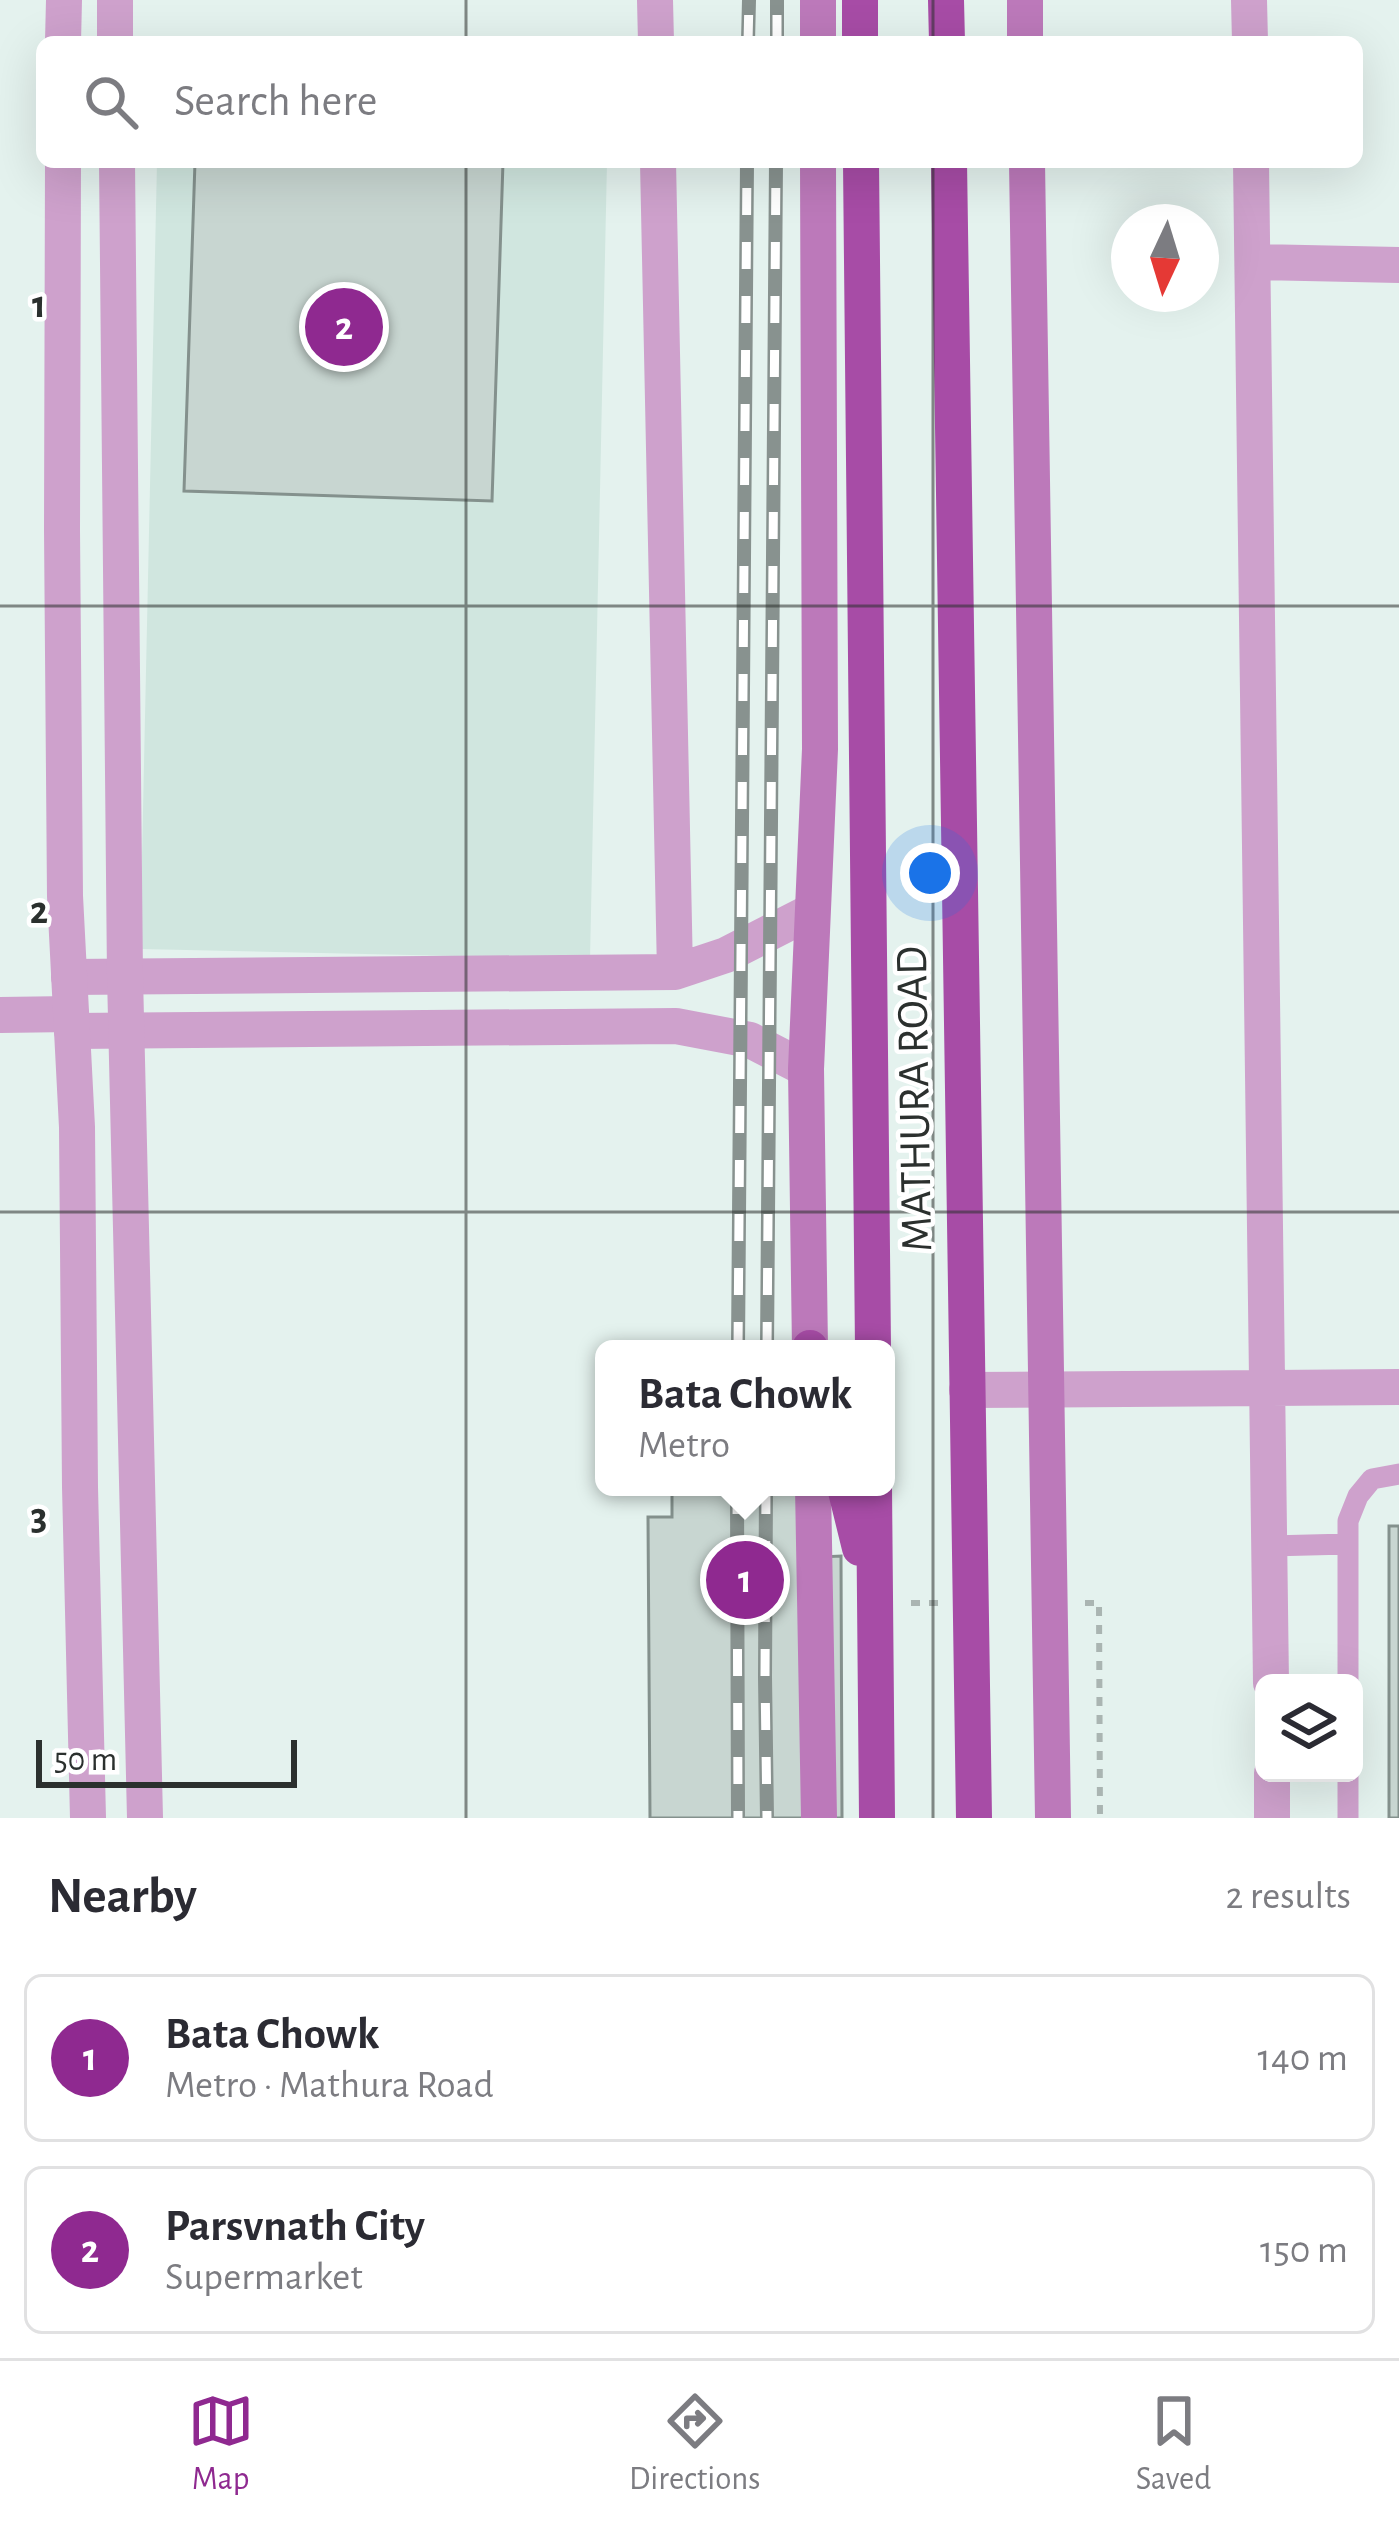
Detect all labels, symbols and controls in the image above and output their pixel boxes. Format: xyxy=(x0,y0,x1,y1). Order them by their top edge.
search box xyxy=(36,36,1363,168)
icon: search xyxy=(78,69,144,135)
text: Search here xyxy=(174,79,377,124)
north arrow xyxy=(1111,204,1219,312)
pin: 2 xyxy=(305,282,383,372)
text: 1 xyxy=(32,286,46,325)
your location xyxy=(900,843,960,903)
text: 2 xyxy=(30,892,48,931)
street label: MATHURA ROAD xyxy=(890,946,940,1252)
popup xyxy=(595,1340,895,1496)
text: Bata Chowk xyxy=(638,1372,852,1417)
text: Metro xyxy=(638,1426,730,1465)
text: 3 xyxy=(31,1498,47,1537)
pin: 1 xyxy=(706,1535,784,1625)
map controls xyxy=(1255,1674,1363,1782)
button: layers xyxy=(1255,1674,1363,1782)
scale bar xyxy=(36,1734,297,1787)
text: 50 m xyxy=(54,1744,117,1777)
text: Nearby xyxy=(48,1871,197,1922)
text: 2 results xyxy=(1225,1877,1351,1916)
text: Bata Chowk xyxy=(165,2012,379,2057)
text: 1 xyxy=(83,2039,97,2078)
text: 140 m xyxy=(1258,2039,1348,2078)
text: Metro · Mathura Road xyxy=(165,2066,494,2105)
text: Parsvnath City xyxy=(165,2204,425,2249)
text: 2 xyxy=(81,2231,99,2270)
text: 150 m xyxy=(1260,2231,1348,2270)
text: Supermarket xyxy=(165,2258,363,2297)
tab: Map xyxy=(188,2388,254,2500)
tab: Directions xyxy=(629,2388,760,2500)
tab: Saved xyxy=(1136,2388,1211,2500)

